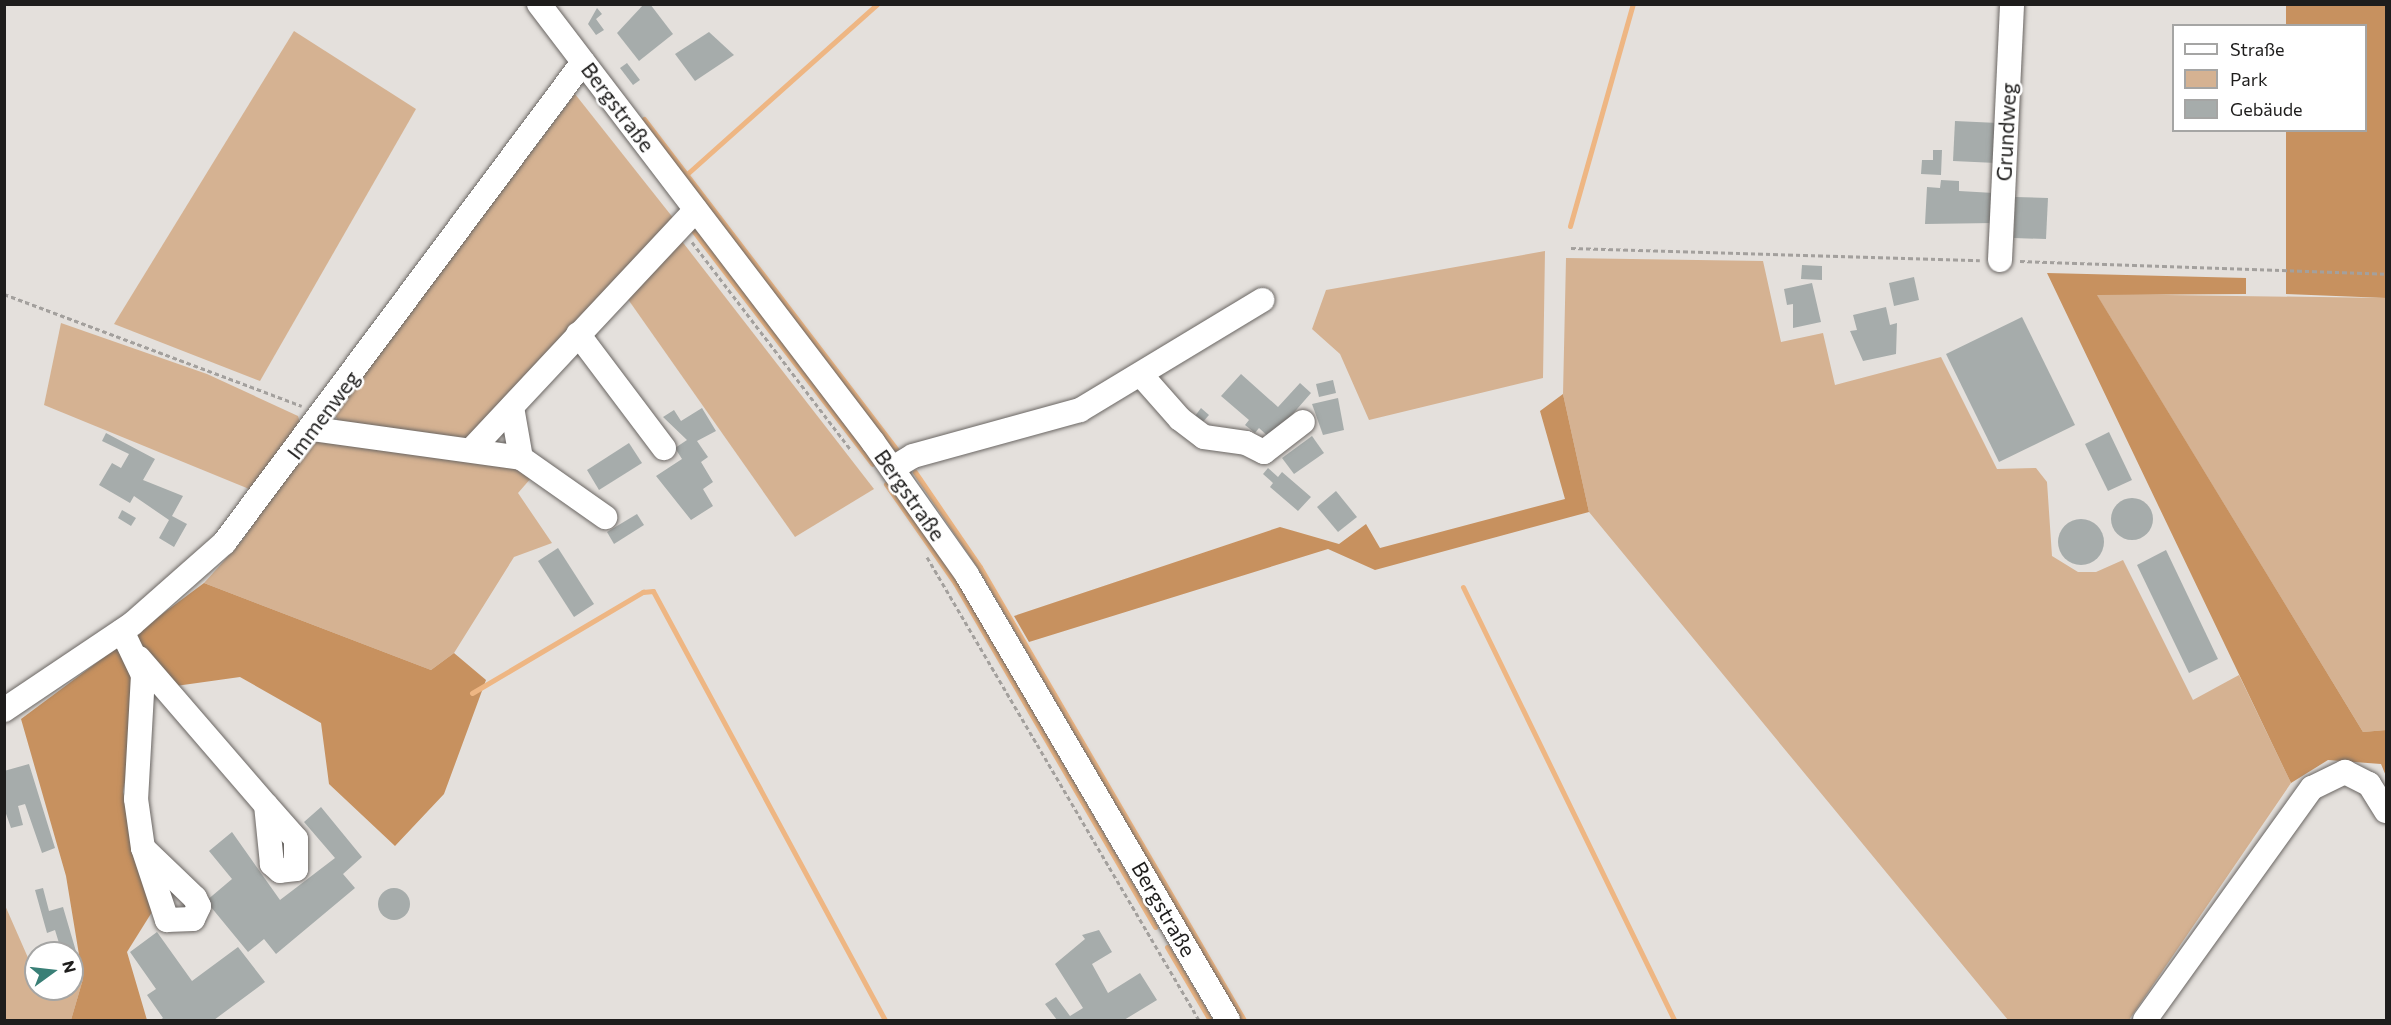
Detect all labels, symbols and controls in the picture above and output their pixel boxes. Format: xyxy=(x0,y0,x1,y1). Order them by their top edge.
legend xyxy=(2172,24,2367,132)
text: Straße xyxy=(2230,38,2285,60)
street label: Bergstraße xyxy=(576,57,660,157)
text: Park xyxy=(2230,68,2268,90)
street label: Grundweg xyxy=(1991,82,2021,182)
text: Gebäude xyxy=(2230,98,2303,120)
street label: Immenweg xyxy=(282,366,364,464)
street label: Bergstraße xyxy=(869,445,951,545)
street label: Bergstraße xyxy=(1127,857,1201,961)
north arrow xyxy=(24,941,84,1001)
text: N xyxy=(59,958,81,975)

